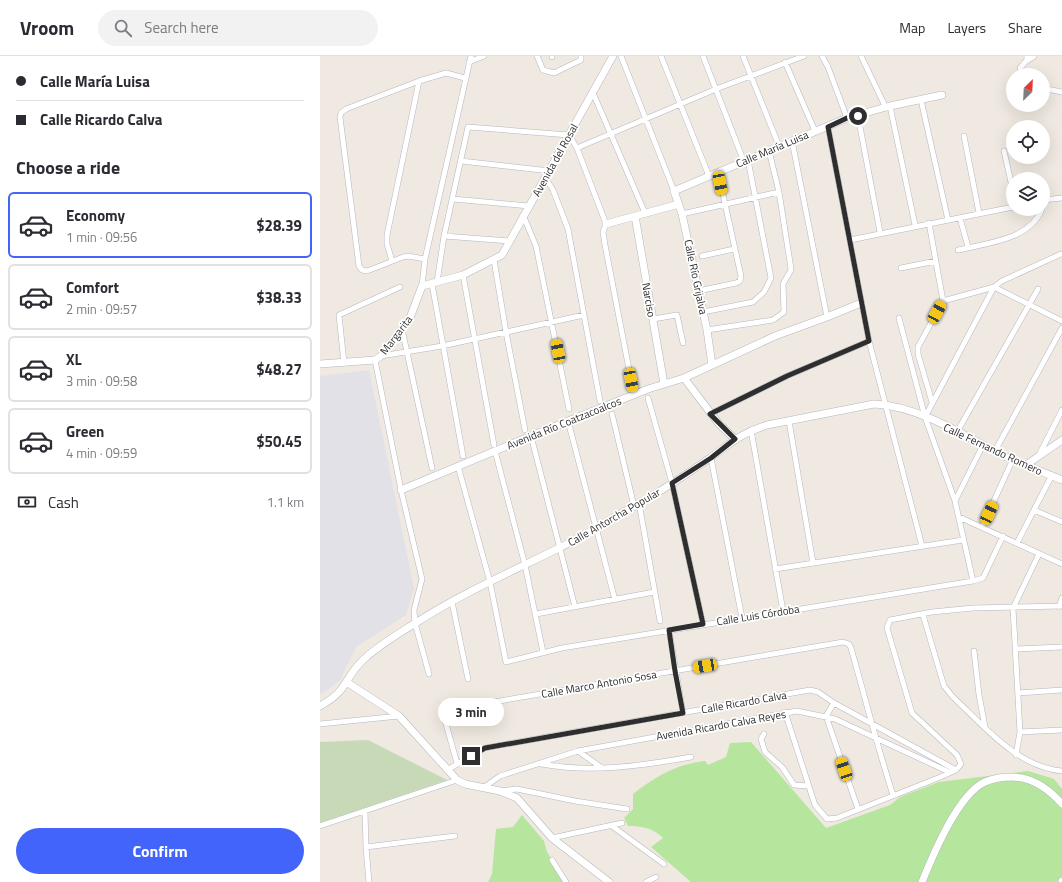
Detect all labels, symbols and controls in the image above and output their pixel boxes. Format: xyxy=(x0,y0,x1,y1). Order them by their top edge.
search box xyxy=(98,10,378,46)
text: Vroom xyxy=(20,13,74,42)
text: Search here xyxy=(144,16,219,39)
icon: search xyxy=(112,17,134,39)
text: Map xyxy=(899,17,925,38)
text: Layers xyxy=(947,17,986,38)
text: Share xyxy=(1008,17,1042,38)
north arrow xyxy=(1006,68,1050,112)
map controls xyxy=(1006,68,1050,216)
text: Calle María Luisa xyxy=(40,70,150,93)
route start xyxy=(849,107,867,125)
text: Calle Ricardo Calva xyxy=(40,108,162,131)
button: locate xyxy=(1006,120,1050,164)
street label: Avenida del Rosal xyxy=(528,121,582,199)
street label: Calle María Luisa xyxy=(733,126,811,172)
text: Choose a ride xyxy=(16,154,120,181)
car xyxy=(712,170,728,196)
button: layers xyxy=(1006,172,1050,216)
text: Economy xyxy=(66,204,125,227)
icon: car xyxy=(18,207,54,243)
text: $28.39 xyxy=(256,214,302,237)
text: 1 min · 09:56 xyxy=(66,227,137,247)
street label: Calle Río Grijalva xyxy=(680,238,712,316)
text: Comfort xyxy=(66,276,119,299)
icon: car xyxy=(18,279,54,315)
street label: Narciso xyxy=(638,281,660,319)
text: $38.33 xyxy=(256,286,302,309)
text: 2 min · 09:57 xyxy=(66,299,137,319)
car xyxy=(926,299,948,325)
street label: Margarita xyxy=(376,312,416,358)
car xyxy=(550,338,566,364)
text: XL xyxy=(66,348,82,371)
icon: car xyxy=(18,351,54,387)
text: $48.27 xyxy=(256,358,302,381)
car xyxy=(623,367,639,393)
text: 3 min · 09:58 xyxy=(66,371,137,391)
street label: Avenida Río Coatzacoalcos xyxy=(504,393,624,453)
street label: Calle Fernando Romero xyxy=(941,419,1045,479)
text: Green xyxy=(66,420,104,443)
icon: car xyxy=(18,423,54,459)
text: $50.45 xyxy=(256,430,302,453)
text: 4 min · 09:59 xyxy=(66,443,137,463)
street label: Calle Antorcha Popular xyxy=(565,484,664,550)
icon: cash xyxy=(16,491,38,513)
text: Cash xyxy=(48,491,79,514)
text: 1.1 km xyxy=(267,492,304,512)
car xyxy=(978,500,1000,526)
street label: Calle Luis Córdoba xyxy=(715,600,801,629)
car xyxy=(692,658,718,674)
street label: Calle Marco Antonio Sosa xyxy=(540,666,658,702)
street label: Calle Ricardo Calva xyxy=(700,687,788,717)
callout: 3 min xyxy=(438,698,504,726)
text: 3 min xyxy=(455,702,487,722)
street label: Avenida Ricardo Calva Reyes xyxy=(655,706,787,744)
route end xyxy=(462,747,480,765)
car xyxy=(834,756,854,782)
button: Confirm xyxy=(16,828,304,874)

